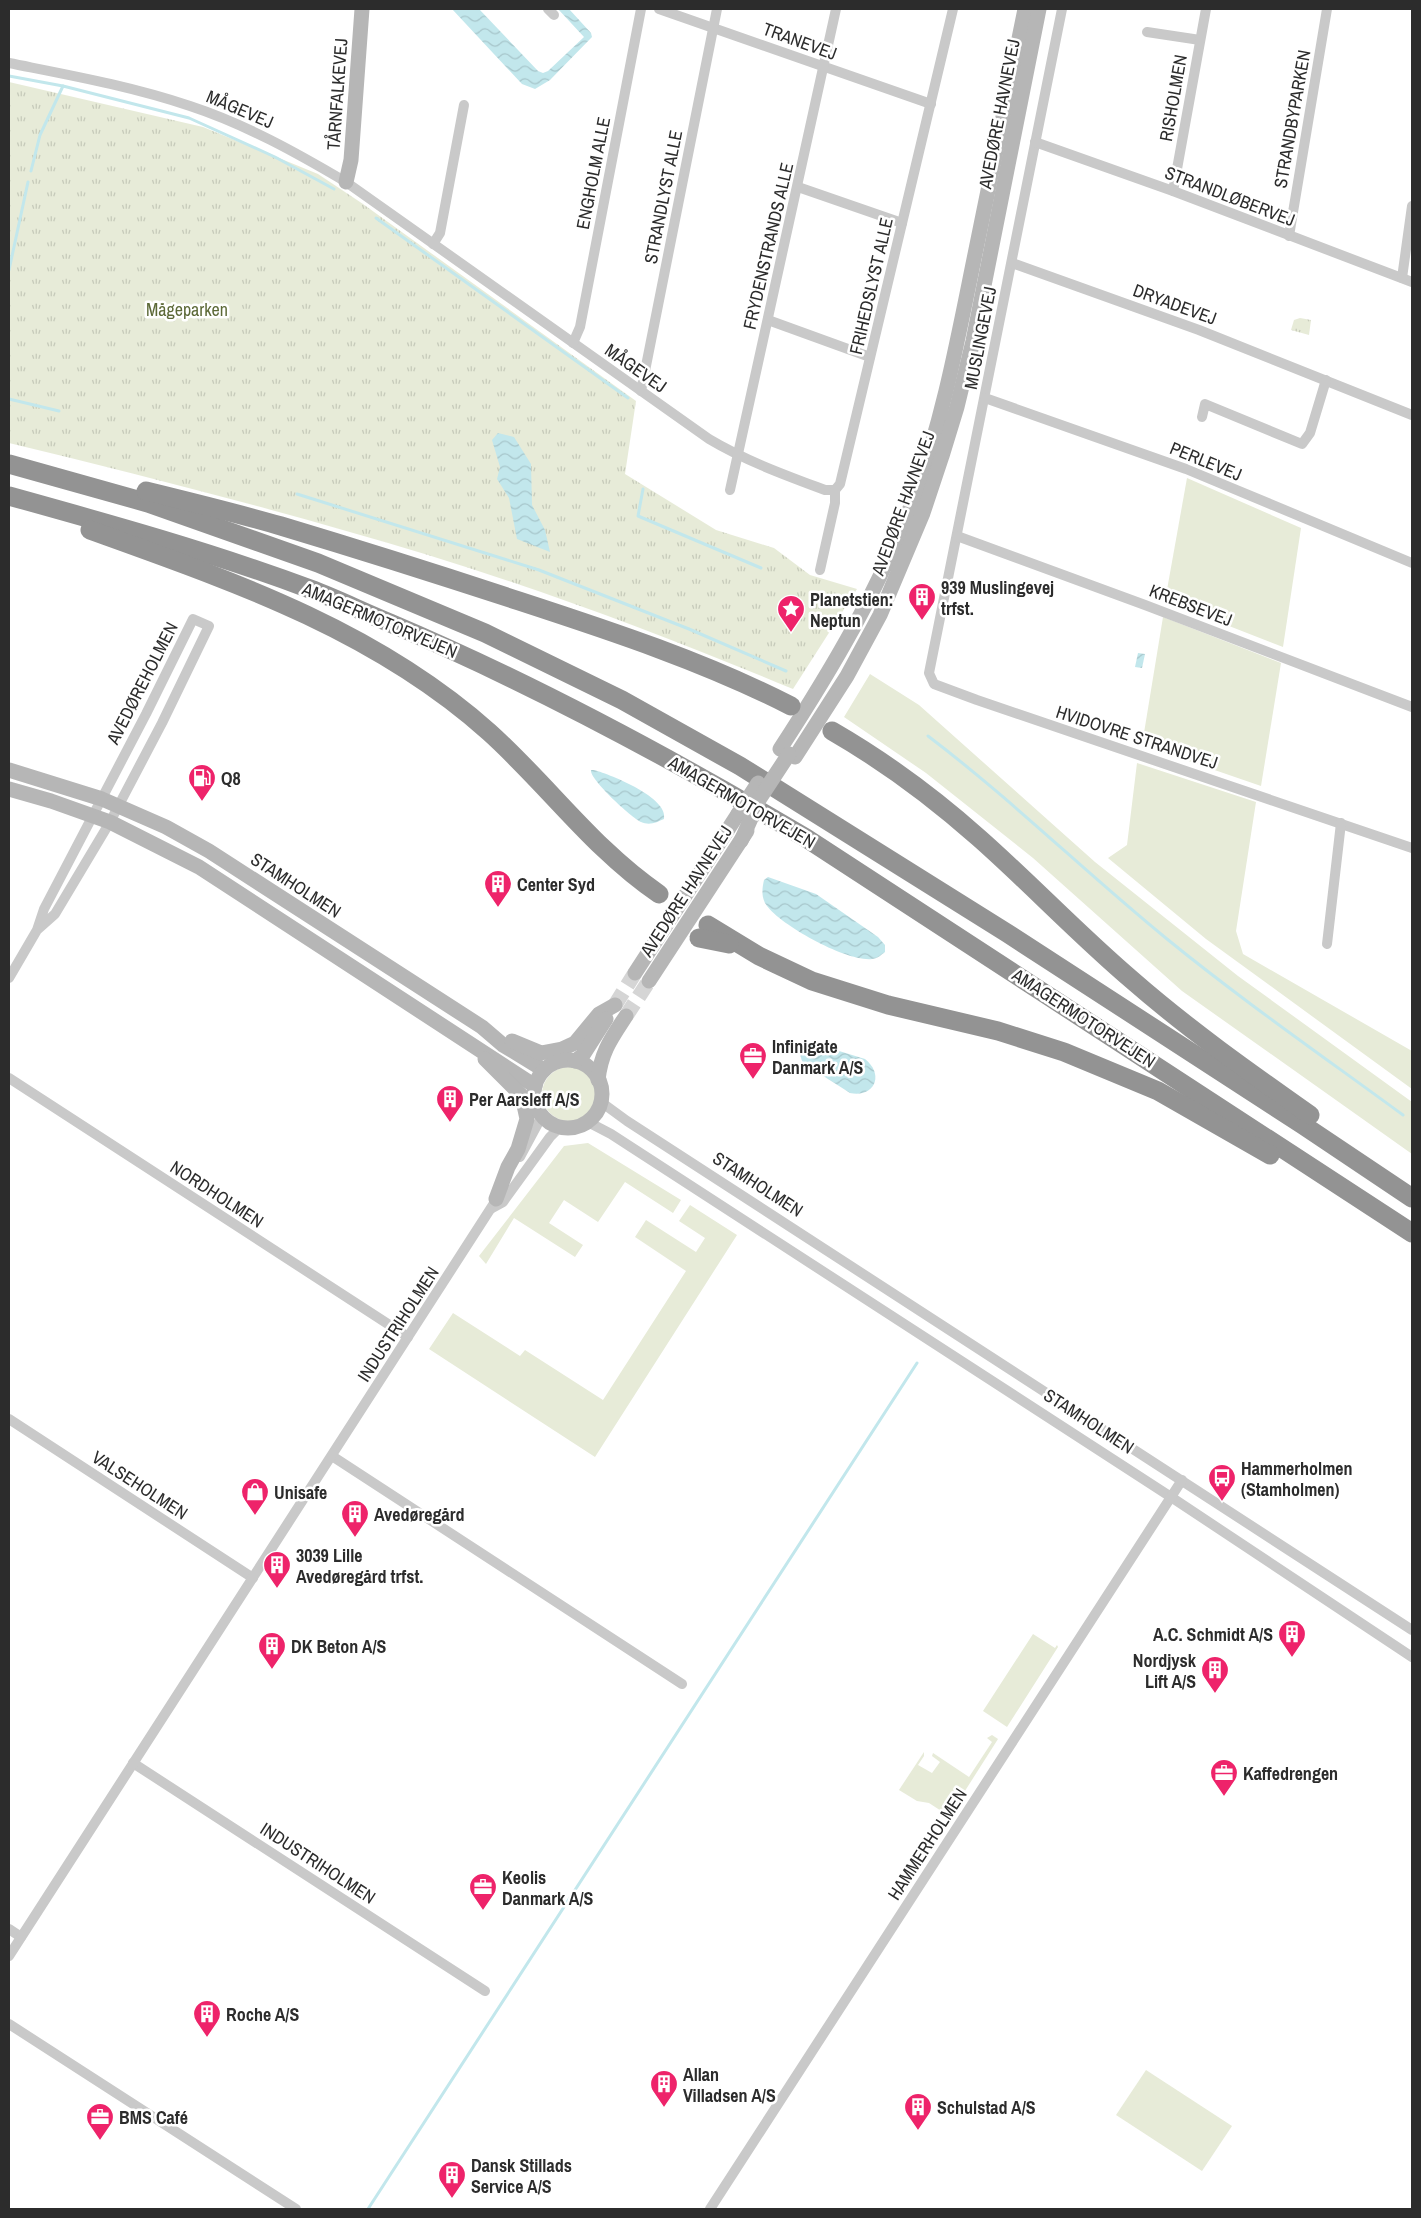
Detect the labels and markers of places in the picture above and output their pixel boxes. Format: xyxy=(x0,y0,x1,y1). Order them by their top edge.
place label: 939 Muslingevej trfst. xyxy=(941,575,1054,621)
building icon: 939 Muslingevej trfst. xyxy=(907,582,937,621)
place label: Planetstien: Neptun xyxy=(810,587,894,633)
place icon: Planetstien: Neptun xyxy=(776,594,806,633)
fuel station icon: Q8 xyxy=(187,763,217,802)
place label: Q8 xyxy=(221,766,241,791)
building icon: Center Syd xyxy=(483,869,513,908)
place label: Center Syd xyxy=(517,872,595,897)
place label: Infinigate Danmark A/S xyxy=(772,1034,863,1080)
office icon: Infinigate Danmark A/S xyxy=(738,1041,768,1080)
building icon: Per Aarsleff A/S xyxy=(435,1084,465,1123)
place label: Per Aarsleff A/S xyxy=(469,1087,580,1112)
place label: Hammerholmen (Stamholmen) xyxy=(1241,1456,1353,1502)
bus stop icon: Hammerholmen (Stamholmen) xyxy=(1207,1463,1237,1502)
shop icon: Unisafe xyxy=(240,1477,270,1516)
place label: Unisafe xyxy=(274,1480,327,1505)
building icon: Avedøregård xyxy=(340,1499,370,1538)
place label: Avedøregård xyxy=(374,1502,465,1527)
place label: 3039 Lille Avedøregård trfst. xyxy=(296,1543,423,1589)
building icon: 3039 Lille Avedøregård trfst. xyxy=(262,1550,292,1589)
building icon: A.C. Schmidt A/S xyxy=(1277,1619,1307,1658)
place label: A.C. Schmidt A/S xyxy=(1153,1622,1273,1647)
building icon: DK Beton A/S xyxy=(257,1631,287,1670)
place label: DK Beton A/S xyxy=(291,1634,387,1659)
place label: Nordjysk Lift A/S xyxy=(1133,1648,1197,1694)
building icon: Nordjysk Lift A/S xyxy=(1200,1655,1230,1694)
office icon: Kaffedrengen xyxy=(1209,1758,1239,1797)
place label: Kaffedrengen xyxy=(1243,1761,1338,1786)
place label: Keolis Danmark A/S xyxy=(502,1865,593,1911)
office icon: Keolis Danmark A/S xyxy=(468,1872,498,1911)
building icon: Roche A/S xyxy=(192,1999,222,2038)
place label: Roche A/S xyxy=(226,2002,299,2027)
place label: Allan Villadsen A/S xyxy=(683,2062,776,2108)
building icon: Allan Villadsen A/S xyxy=(649,2069,679,2108)
building icon: Schulstad A/S xyxy=(903,2092,933,2131)
place label: Schulstad A/S xyxy=(937,2095,1036,2120)
office icon: BMS Café xyxy=(85,2102,115,2141)
place label: BMS Café xyxy=(119,2105,188,2130)
place label: Dansk Stillads Service A/S xyxy=(471,2153,572,2199)
building icon: Dansk Stillads Service A/S xyxy=(437,2160,467,2199)

